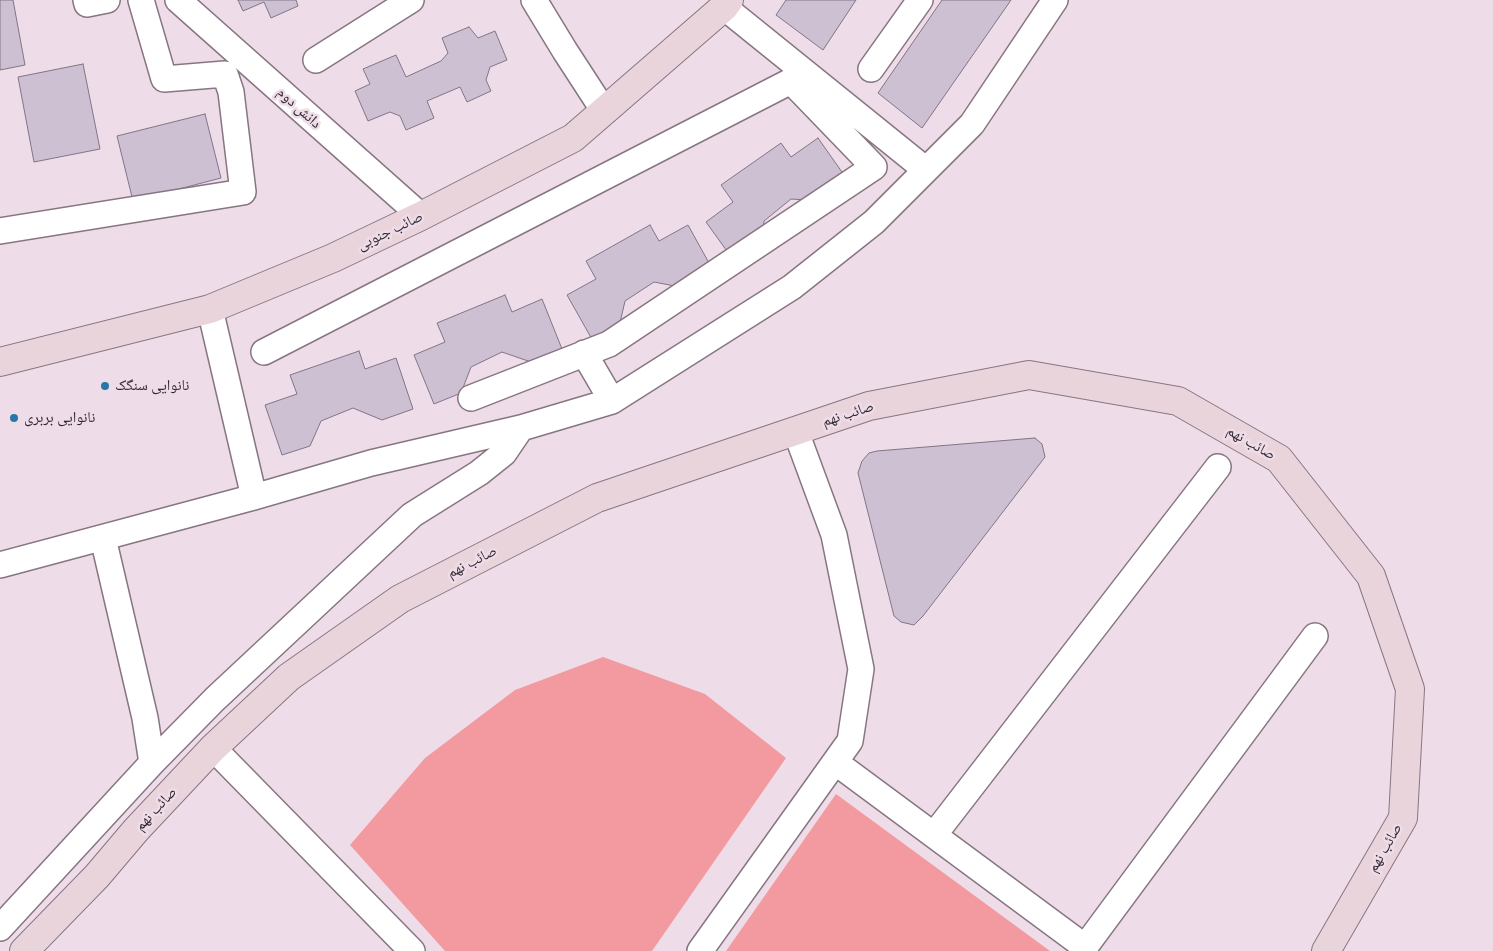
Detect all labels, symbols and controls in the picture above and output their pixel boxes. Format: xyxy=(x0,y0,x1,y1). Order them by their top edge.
street label: دانش دوم xyxy=(273,83,325,133)
street label: صائب جنوبی xyxy=(354,207,426,255)
place label: نانوایی سنگک xyxy=(115,377,189,395)
marker: نانوایی سنگک xyxy=(99,380,111,392)
street label: صائب نهم xyxy=(820,397,876,431)
place label: نانوایی بربری xyxy=(24,409,95,427)
marker: نانوایی بربری xyxy=(8,412,20,424)
street label: صائب نهم xyxy=(1223,422,1279,464)
street label: صائب نهم xyxy=(444,542,500,582)
street label: صائب نهم xyxy=(131,783,181,835)
street label: صائب نهم xyxy=(1364,820,1406,876)

